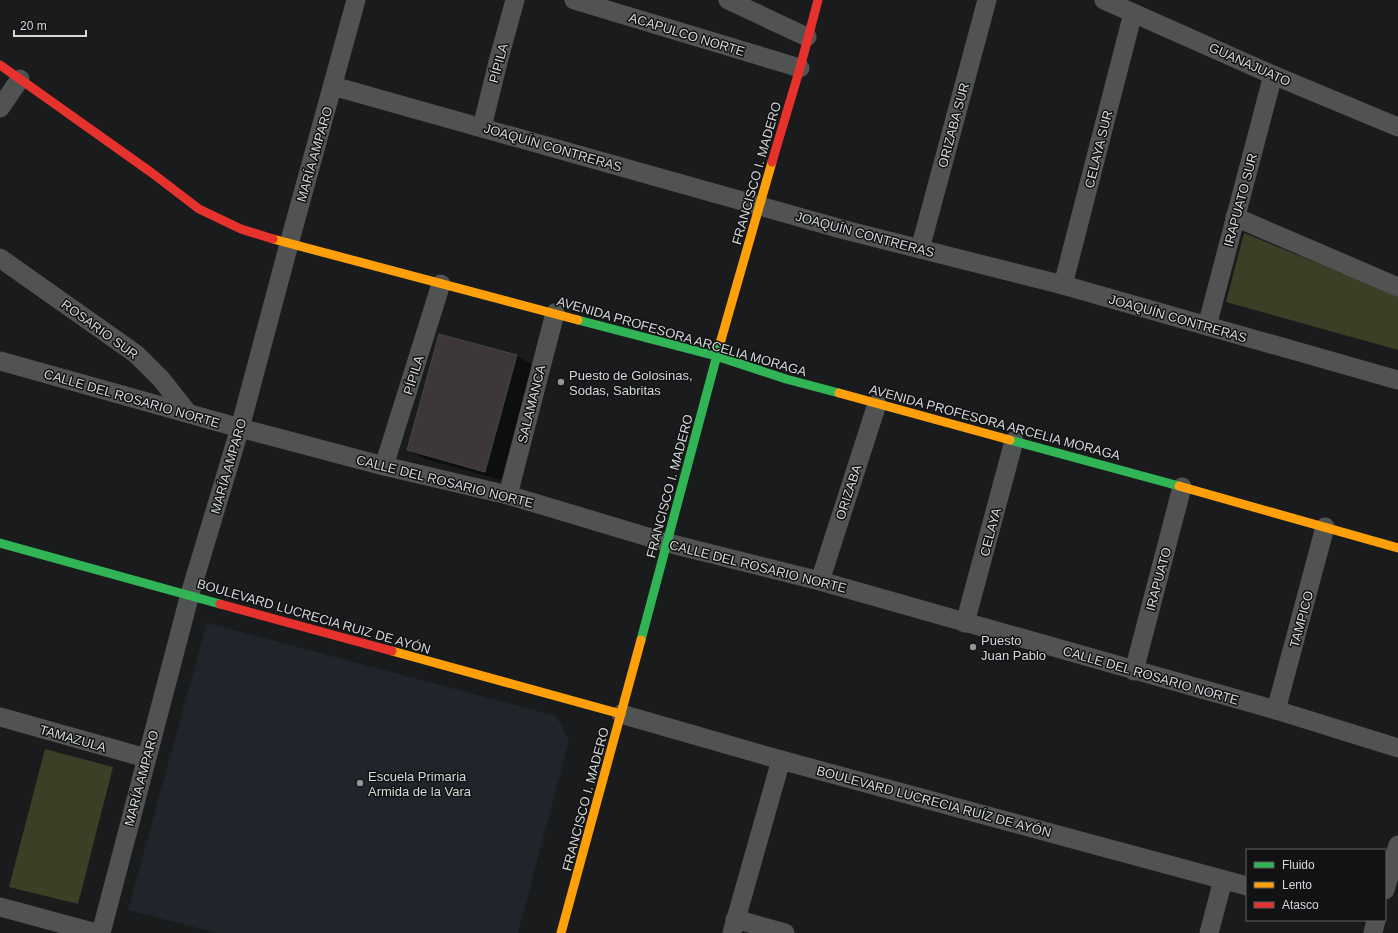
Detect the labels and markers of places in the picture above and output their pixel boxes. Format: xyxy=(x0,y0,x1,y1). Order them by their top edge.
place label: Puesto de Golosinas, Sodas, Sabritas xyxy=(569,368,693,398)
marker: Puesto de Golosinas, Sodas, Sabritas xyxy=(556,377,566,387)
place label: Puesto Juan Pablo xyxy=(981,633,1046,663)
marker: Puesto Juan Pablo xyxy=(968,642,978,652)
place label: Escuela Primaria Armida de la Vara xyxy=(368,769,472,799)
marker: Escuela Primaria Armida de la Vara xyxy=(355,778,365,788)

